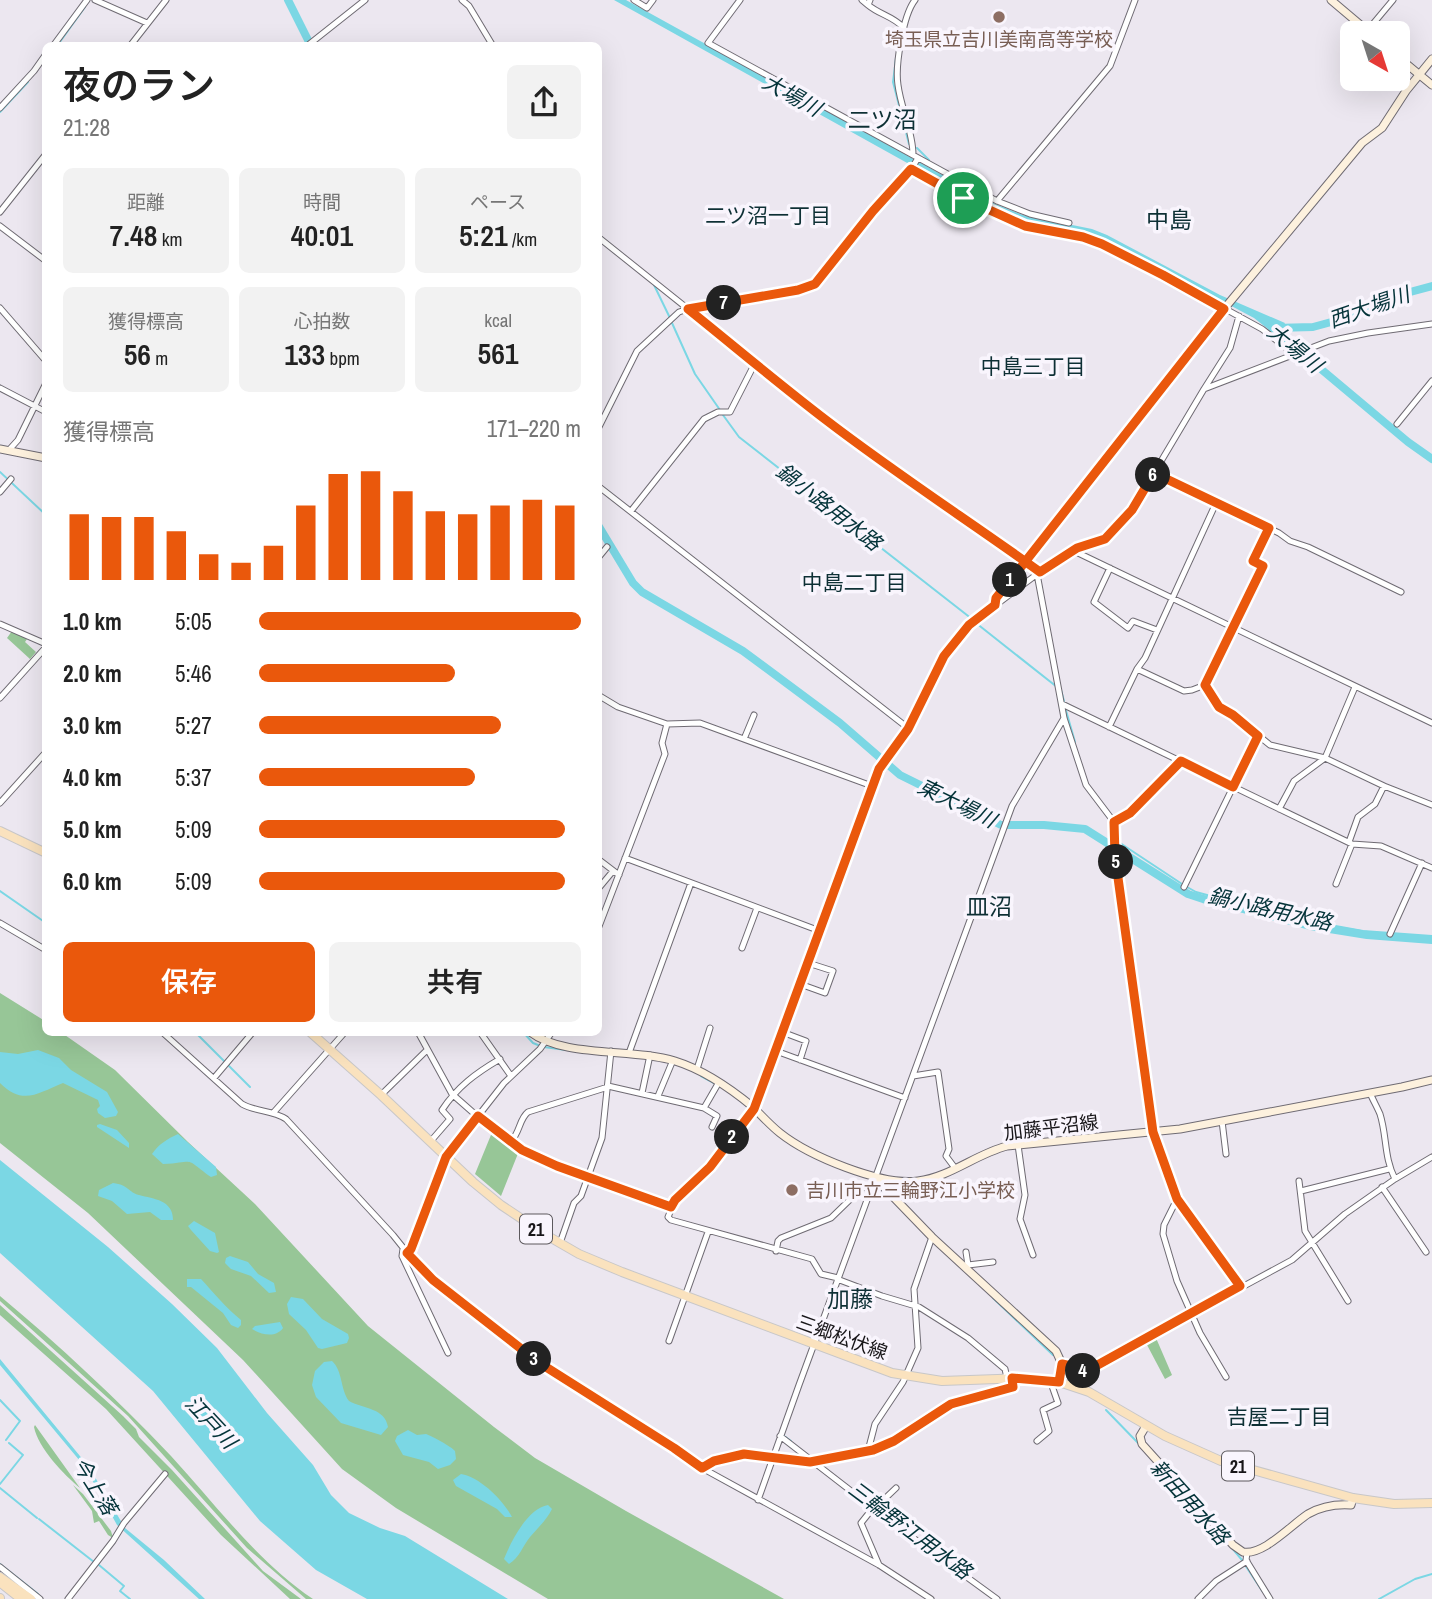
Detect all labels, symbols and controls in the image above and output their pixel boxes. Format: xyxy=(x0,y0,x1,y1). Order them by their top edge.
marker: 埼玉県立吉川美南高等学校 xyxy=(991,9,1007,25)
north arrow xyxy=(1340,21,1410,91)
map controls xyxy=(1340,21,1410,91)
place label: 埼玉県立吉川美南高等学校 xyxy=(885,26,1113,52)
text: 夜のラン xyxy=(63,60,215,111)
button: share xyxy=(507,65,581,139)
water label: 大場川 xyxy=(757,67,828,124)
district label: 二ツ沼 xyxy=(848,104,917,135)
text: 21:28 xyxy=(63,112,110,143)
pin xyxy=(933,168,993,228)
icon: arrive xyxy=(944,179,982,217)
text: 距離 xyxy=(127,189,165,215)
text: 時間 xyxy=(303,189,341,215)
text: ペース xyxy=(470,189,526,215)
district label: 二ツ沼一丁目 xyxy=(705,201,831,230)
district label: 中島 xyxy=(1146,204,1192,235)
text: 7.48 xyxy=(110,215,157,255)
text: 40:01 xyxy=(291,215,353,255)
text: 5:21 xyxy=(459,215,508,255)
text: km xyxy=(157,226,183,252)
text: /km xyxy=(508,226,537,252)
water label: 西大場川 xyxy=(1325,279,1415,334)
pin: 7 xyxy=(706,286,742,320)
text: 7 xyxy=(719,289,728,315)
text: kcal xyxy=(484,307,512,333)
text: 獲得標高 xyxy=(108,308,184,334)
text: 心拍数 xyxy=(293,308,351,334)
water label: 大場川 xyxy=(1261,317,1330,380)
text: 561 xyxy=(477,333,519,373)
text: 56 xyxy=(124,334,151,374)
text: 133 xyxy=(284,334,325,374)
text: m xyxy=(151,345,168,371)
text: bpm xyxy=(325,345,360,371)
district label: 中島三丁目 xyxy=(981,352,1086,381)
text: 171–220 m xyxy=(487,413,581,444)
text: 獲得標高 xyxy=(63,416,155,447)
water label: 鍋小路用水路 xyxy=(770,457,889,558)
pin: 6 xyxy=(1136,458,1170,492)
text: 6 xyxy=(1148,461,1157,487)
pin: 1 xyxy=(992,562,1028,598)
text: 1 xyxy=(1005,566,1014,592)
district label: 中島二丁目 xyxy=(802,568,907,597)
text: 1.0 km xyxy=(63,606,122,637)
text: 5:05 xyxy=(175,606,212,637)
text: 2.0 km xyxy=(63,658,122,689)
text: 5:46 xyxy=(175,658,212,689)
text: 3.0 km xyxy=(63,710,122,741)
text: 5:27 xyxy=(175,710,212,741)
text: 4.0 km xyxy=(63,762,122,793)
text: 5:37 xyxy=(175,762,212,793)
water label: 東大場川 xyxy=(913,772,1003,835)
text: 5.0 km xyxy=(63,814,122,845)
text: 5:09 xyxy=(175,814,212,845)
pin: 5 xyxy=(1098,844,1134,880)
text: 5 xyxy=(1111,848,1120,874)
text: 6.0 km xyxy=(63,866,122,897)
text: 5:09 xyxy=(175,866,212,897)
water label: 鍋小路用水路 xyxy=(1205,881,1337,938)
district label: 皿沼 xyxy=(966,891,1012,922)
button: 保存 xyxy=(63,942,315,1022)
button: 共有 xyxy=(329,942,581,1022)
street label: 加藤平沼線 xyxy=(1002,1108,1100,1146)
pin: 2 xyxy=(714,1120,750,1154)
text: 2 xyxy=(727,1123,736,1149)
place label: 吉川市立三輪野江小学校 xyxy=(806,1177,1015,1203)
marker: 吉川市立三輪野江小学校 xyxy=(784,1182,800,1198)
road number: 21 xyxy=(520,1214,552,1244)
district label: 加藤 xyxy=(827,1283,873,1314)
street label: 三郷松伏線 xyxy=(793,1309,891,1365)
pin: 3 xyxy=(516,1342,552,1376)
text: 3 xyxy=(529,1345,538,1371)
pin: 4 xyxy=(1066,1354,1100,1388)
text: 4 xyxy=(1078,1357,1087,1383)
water label: 江戸川 xyxy=(179,1389,244,1456)
district label: 吉屋二丁目 xyxy=(1227,1402,1332,1431)
road number: 21 xyxy=(1222,1451,1254,1480)
water label: 今上落 xyxy=(66,1452,126,1523)
water label: 新田用水路 xyxy=(1144,1453,1237,1552)
water label: 三輪野江用水路 xyxy=(843,1474,979,1587)

